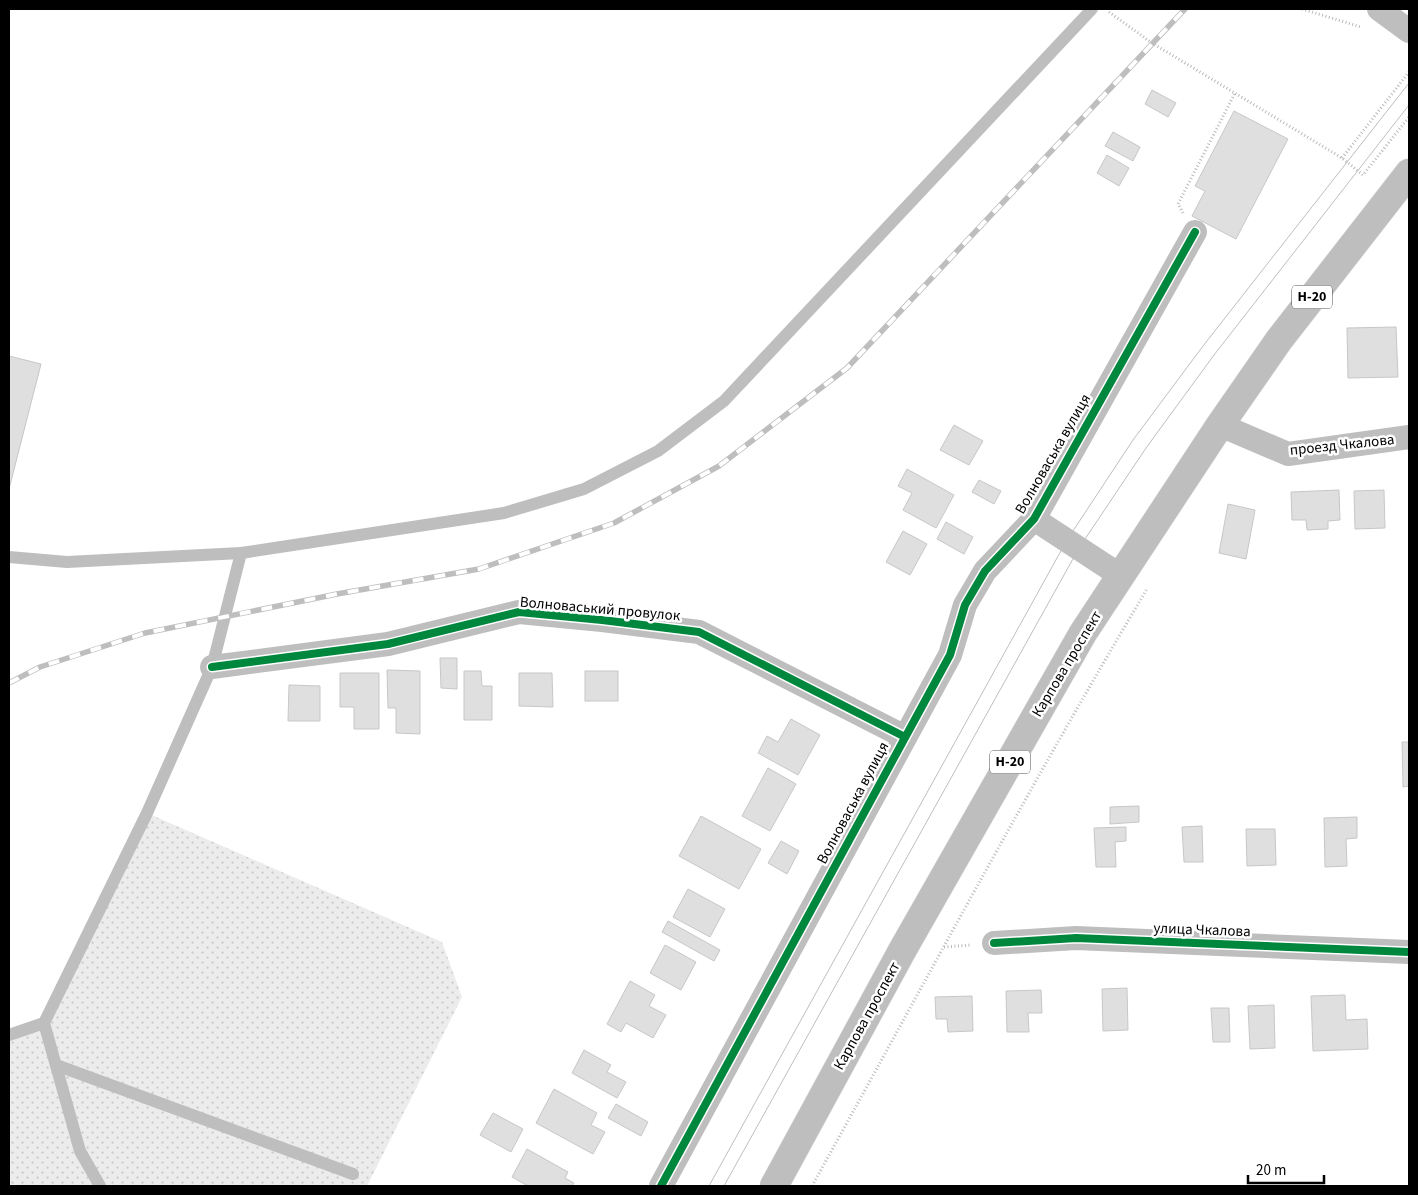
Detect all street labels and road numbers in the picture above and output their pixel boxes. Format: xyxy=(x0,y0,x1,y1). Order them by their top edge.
road number: Н-20 xyxy=(1292,286,1332,308)
street label: Волноваська вулиця xyxy=(1010,390,1096,518)
street label: проезд Чкалова xyxy=(1289,429,1395,461)
street label: Волноваський провулок xyxy=(519,592,682,627)
street label: Карпова проспект xyxy=(1027,607,1107,721)
street label: Волноваська вулиця xyxy=(812,738,894,868)
road number: Н-20 xyxy=(990,750,1030,774)
street label: улица Чкалова xyxy=(1153,918,1251,942)
street label: Карпова проспект xyxy=(829,958,905,1074)

